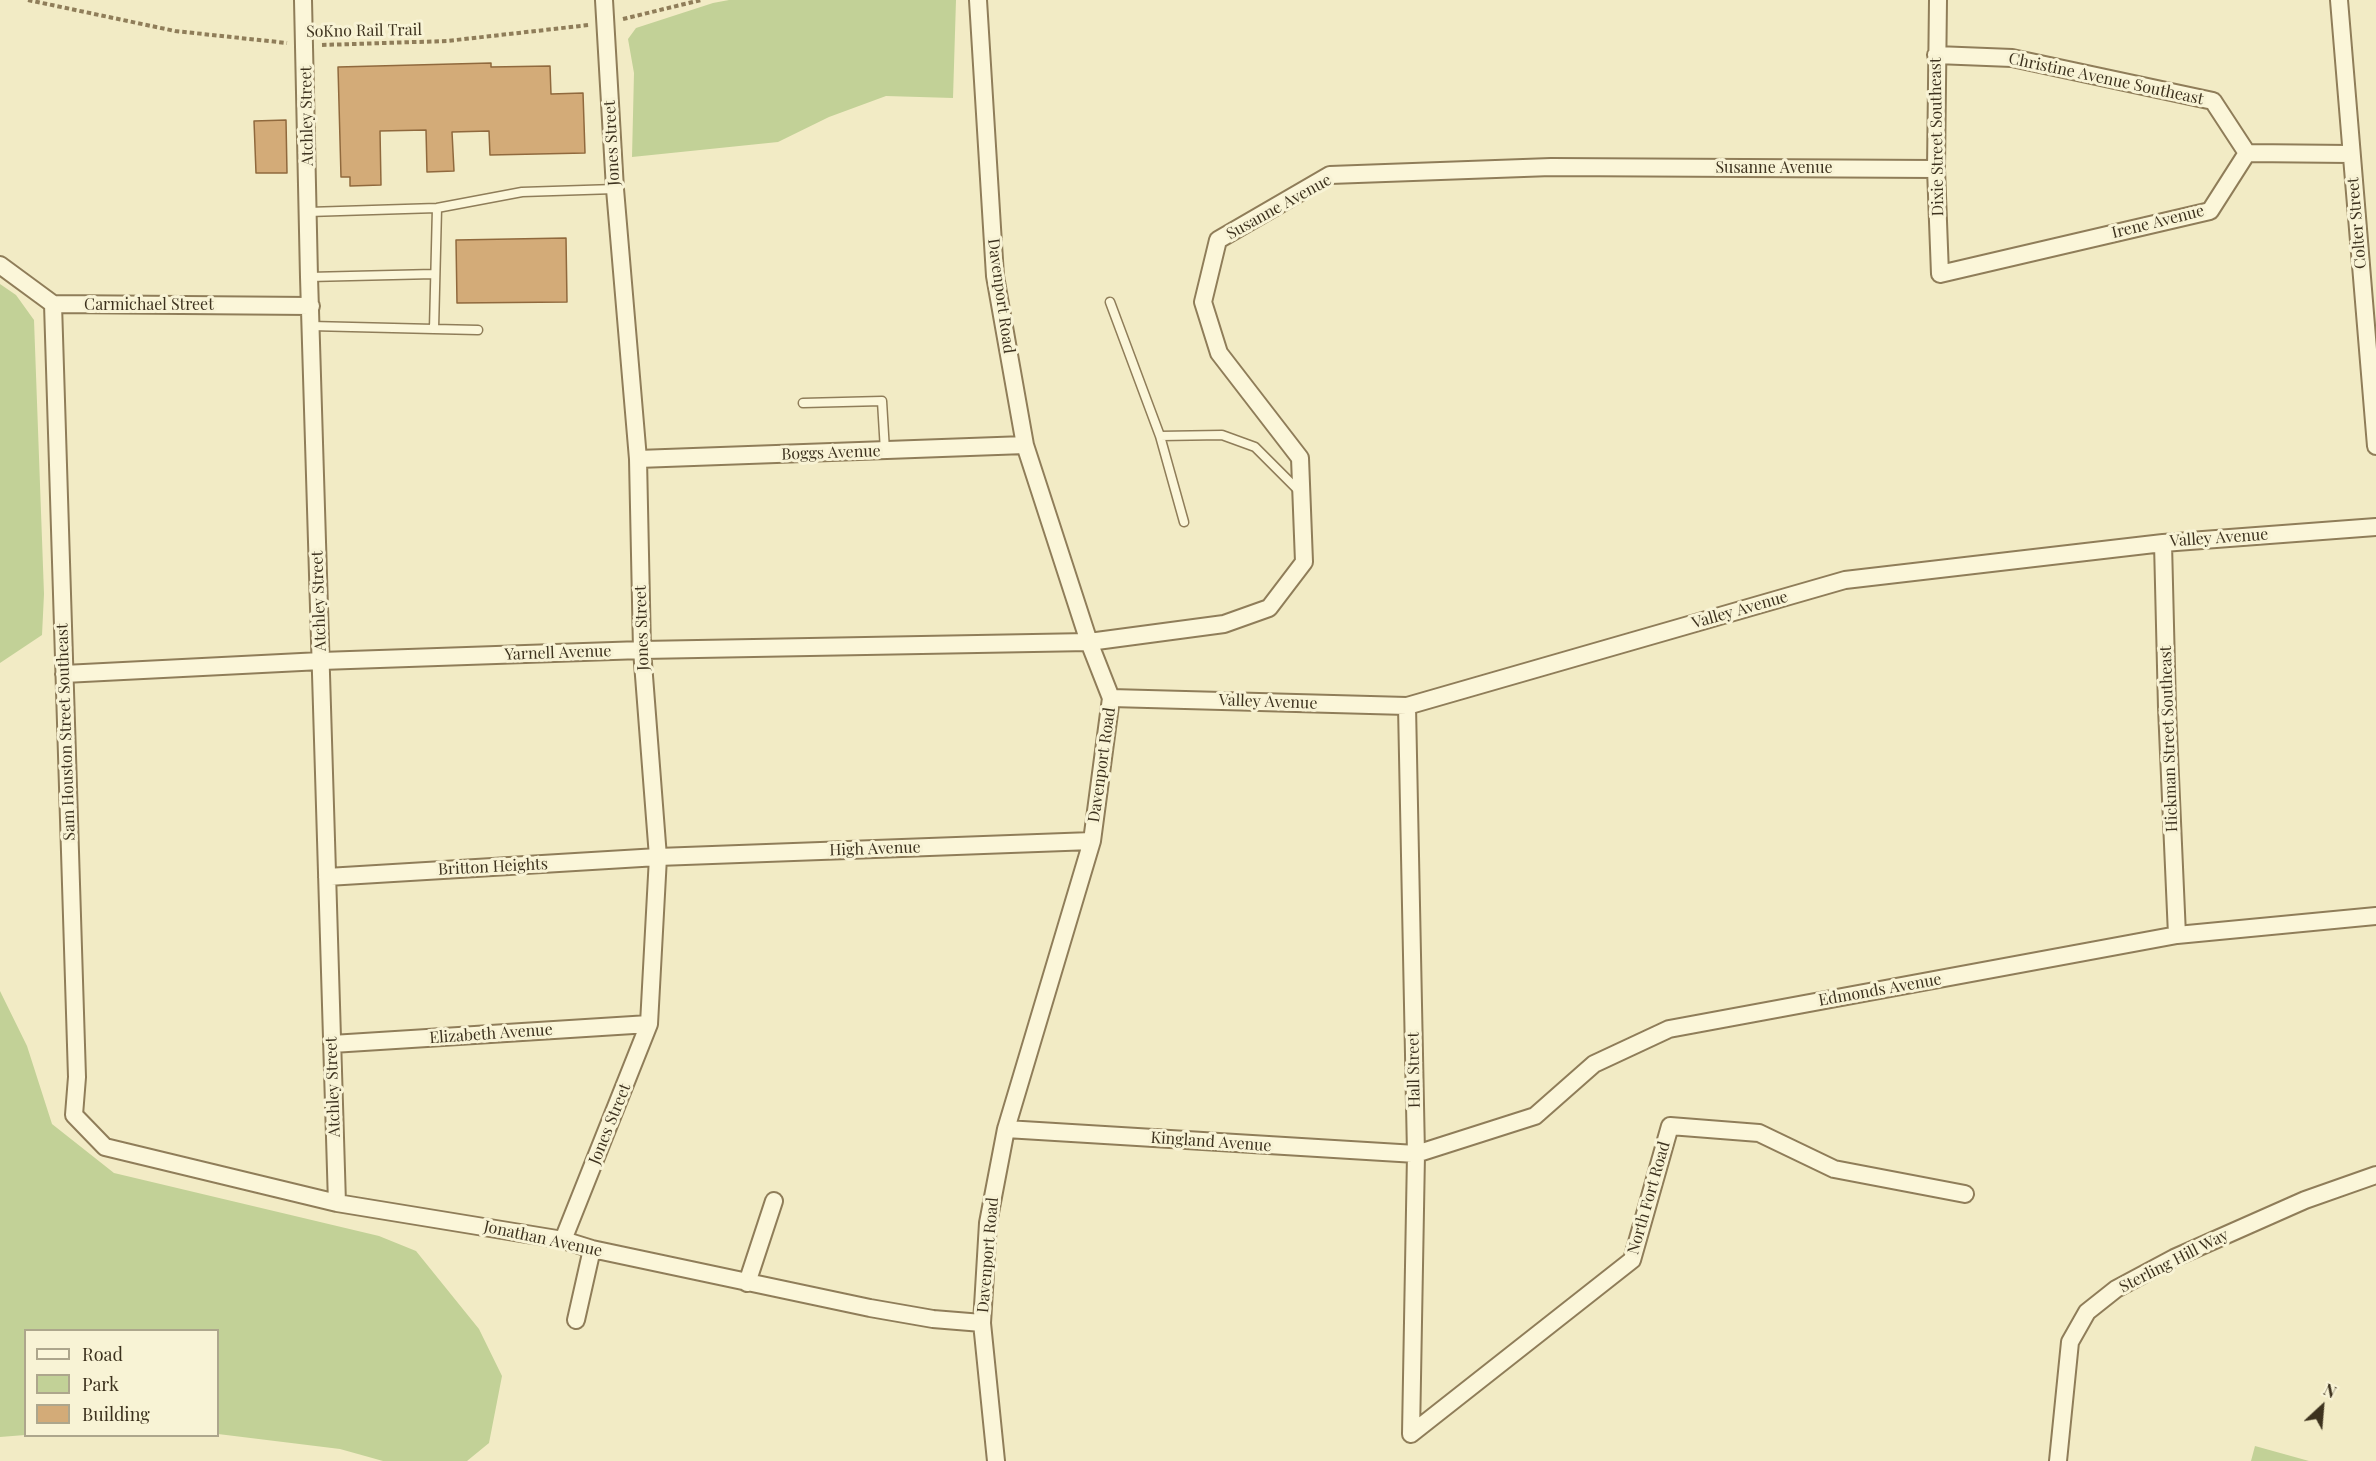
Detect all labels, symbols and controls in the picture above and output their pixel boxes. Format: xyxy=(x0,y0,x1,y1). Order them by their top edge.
street label: SoKno Rail Trail xyxy=(306,20,422,42)
street label: Christine Avenue Southeast xyxy=(2007,49,2205,109)
street label: Dixie Street Southeast xyxy=(1926,57,1948,217)
street label: Atchley Street xyxy=(297,66,317,166)
street label: Jones Street xyxy=(600,100,624,186)
street label: Susanne Avenue xyxy=(1715,158,1833,178)
street label: Susanne Avenue xyxy=(1223,170,1335,244)
street label: Colter Street xyxy=(2343,176,2371,270)
street label: Irene Avenue xyxy=(2110,201,2206,243)
street label: Davenport Road xyxy=(983,237,1019,355)
street label: Carmichael Street xyxy=(84,295,214,315)
street label: Boggs Avenue xyxy=(781,442,881,464)
street label: Valley Avenue xyxy=(2169,525,2269,551)
street label: Atchley Street xyxy=(308,551,330,651)
street label: Jones Street xyxy=(631,585,653,671)
street label: Valley Avenue xyxy=(1690,587,1790,633)
street label: Sam Houston Street Southeast xyxy=(53,623,79,841)
street label: Yarnell Avenue xyxy=(504,642,612,664)
street label: Hickman Street Southeast xyxy=(2156,645,2182,833)
street label: Valley Avenue xyxy=(1218,691,1318,713)
street label: Davenport Road xyxy=(1084,706,1120,824)
street label: High Avenue xyxy=(829,838,921,860)
street label: Britton Heights xyxy=(438,855,548,879)
street label: Edmonds Avenue xyxy=(1817,970,1943,1010)
street label: Elizabeth Avenue xyxy=(429,1020,553,1048)
street label: Hall Street xyxy=(1404,1032,1424,1108)
street label: Atchley Street xyxy=(322,1037,344,1137)
street label: Jones Street xyxy=(585,1081,635,1167)
street label: Kingland Avenue xyxy=(1150,1128,1272,1156)
street label: North Fort Road xyxy=(1624,1139,1674,1257)
street label: Davenport Road xyxy=(973,1196,1003,1314)
street label: Jonathan Avenue xyxy=(482,1217,604,1261)
street label: Sterling Hill Way xyxy=(2116,1225,2232,1297)
legend xyxy=(24,1329,219,1437)
text: Road xyxy=(82,1342,123,1366)
text: Park xyxy=(82,1372,119,1396)
north arrow xyxy=(2292,1377,2352,1437)
text: N xyxy=(2320,1378,2340,1402)
text: Building xyxy=(82,1402,150,1426)

